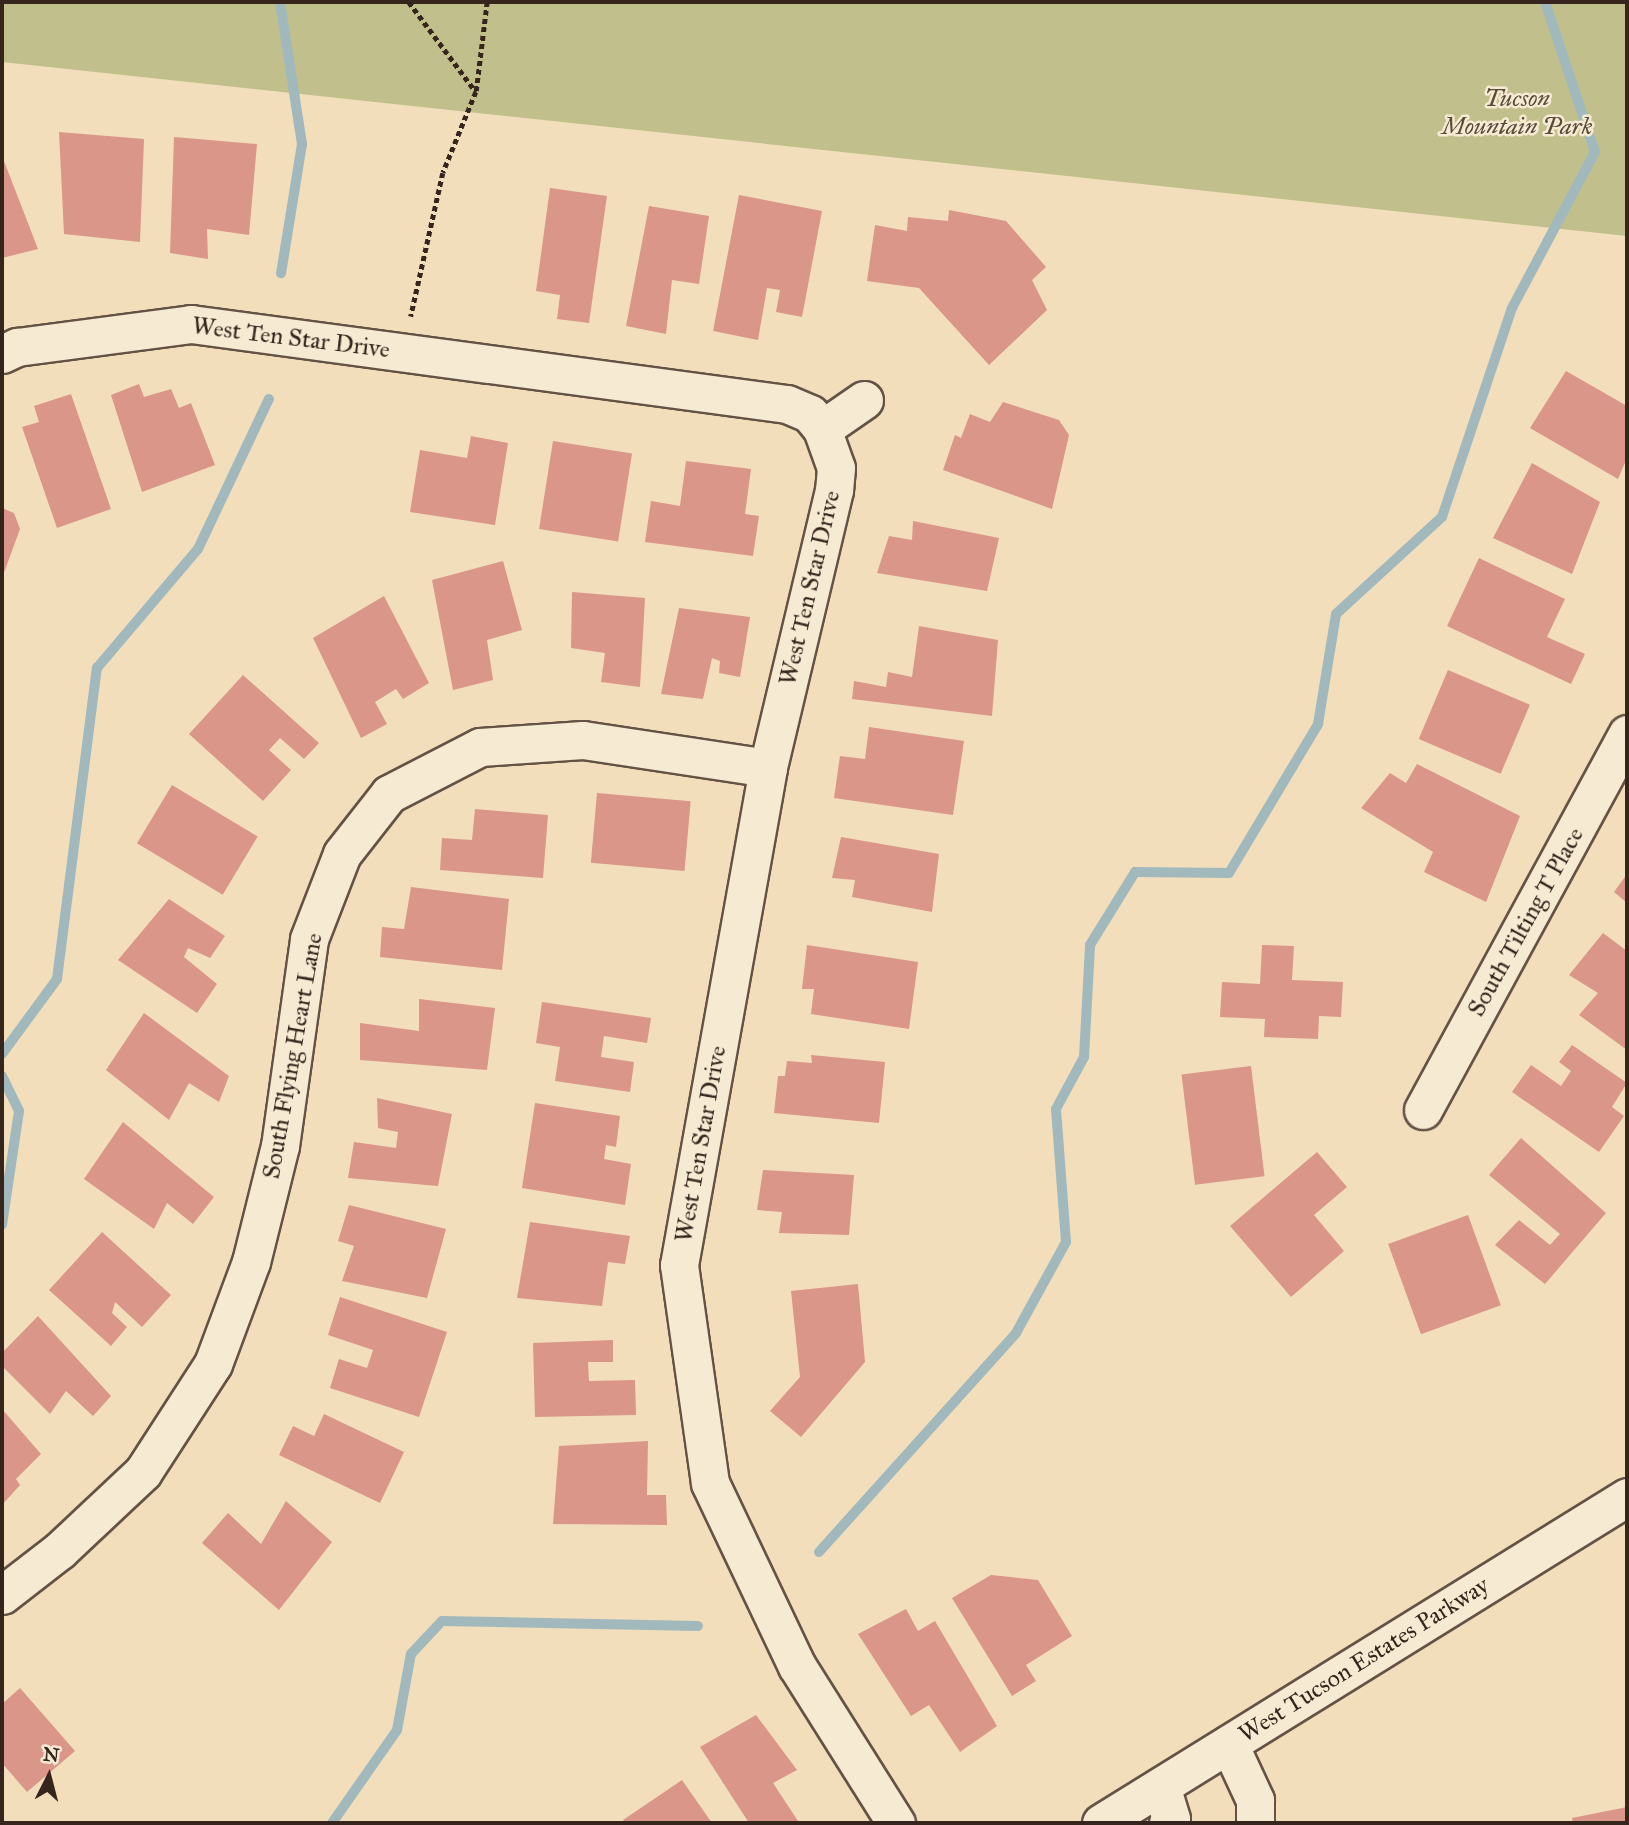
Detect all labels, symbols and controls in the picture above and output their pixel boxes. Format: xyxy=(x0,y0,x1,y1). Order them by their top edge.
park label: Tucson Mountain Park xyxy=(1442,85,1592,141)
street label: West Ten Star Drive xyxy=(191,312,391,364)
street label: West Ten Star Drive xyxy=(774,488,846,688)
street label: South Tilting T Place xyxy=(1462,822,1590,1022)
street label: South Flying Heart Lane xyxy=(257,931,329,1181)
street label: West Ten Star Drive xyxy=(670,1044,732,1244)
street label: West Tucson Estates Parkway xyxy=(1234,1571,1494,1749)
north arrow xyxy=(14,1741,84,1811)
text: N xyxy=(42,1742,60,1767)

